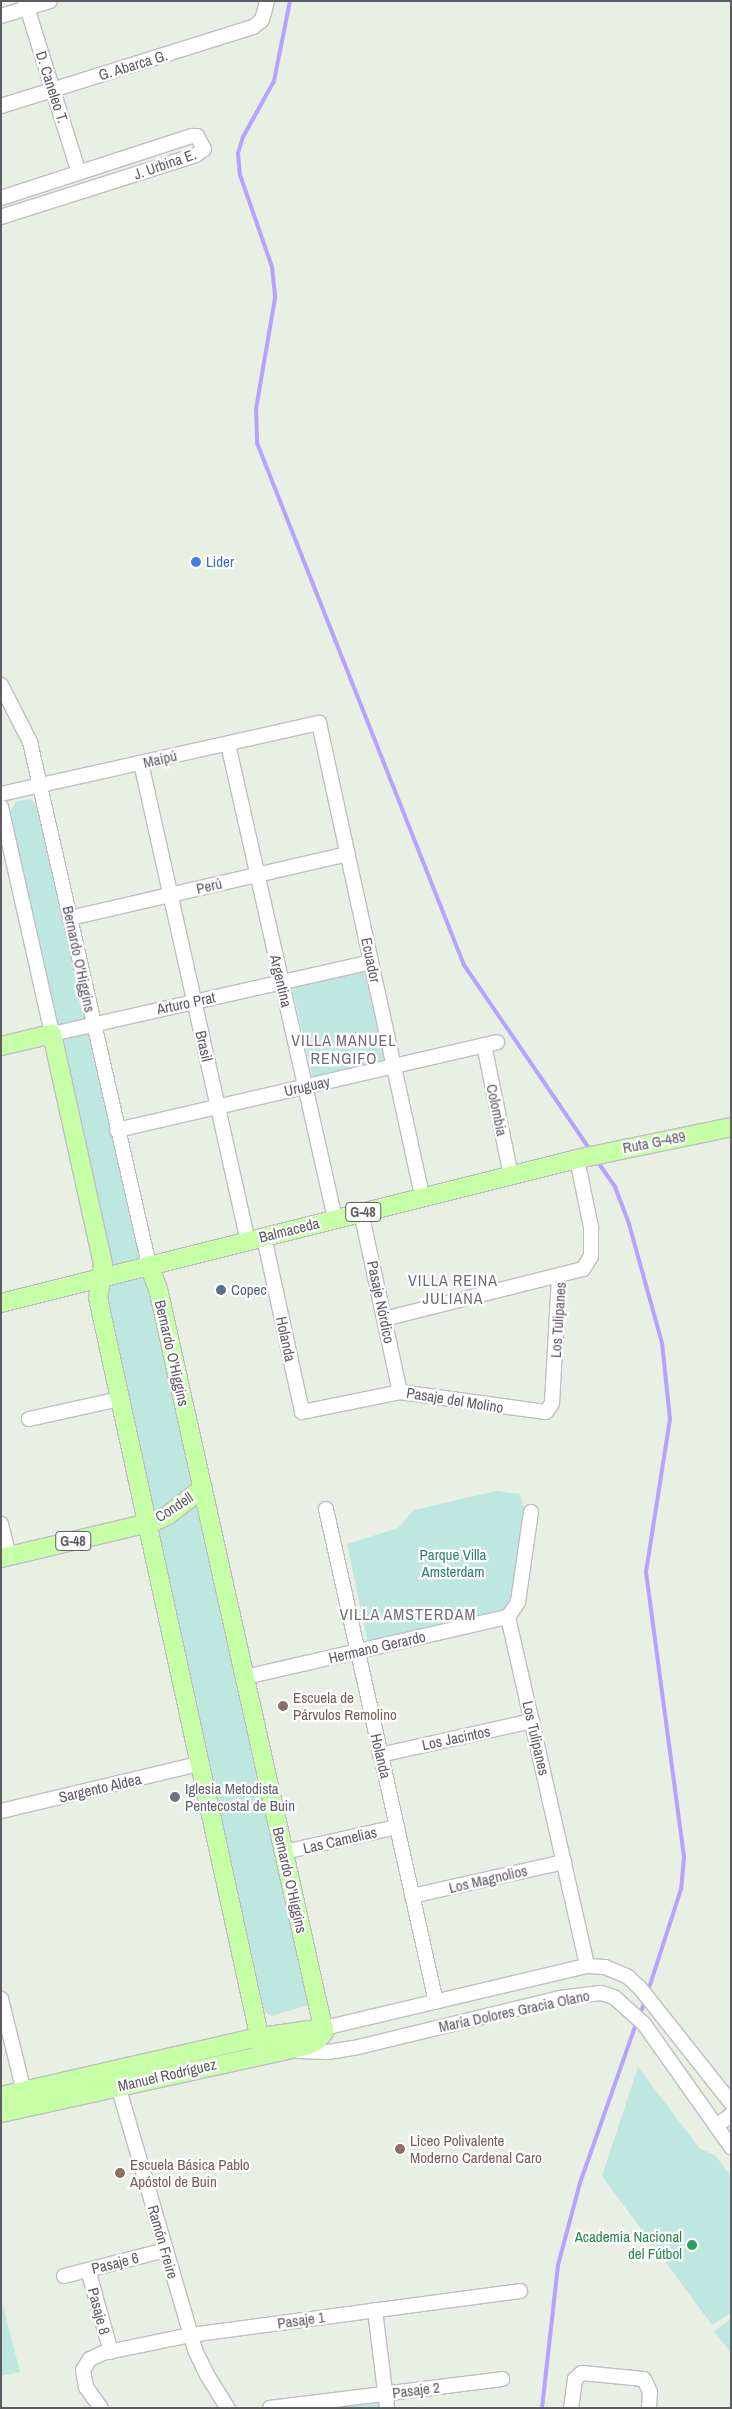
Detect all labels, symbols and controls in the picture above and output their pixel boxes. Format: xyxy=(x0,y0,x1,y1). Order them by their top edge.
street label: G. Abarca G. xyxy=(96,46,170,84)
street label: D. Caneleo T. xyxy=(32,49,72,125)
street label: J. Urbina E. xyxy=(131,145,199,183)
place label: Lider xyxy=(206,553,234,571)
marker: Lider xyxy=(190,556,202,568)
street label: Maipú xyxy=(141,746,179,772)
street label: Perú xyxy=(194,874,224,898)
street label: Bernardo O'Higgins xyxy=(59,904,99,1014)
street label: Ecuador xyxy=(357,936,385,984)
street label: Argentina xyxy=(266,953,296,1009)
street label: Arturo Prat xyxy=(155,988,217,1018)
street label: Brasil xyxy=(192,1029,216,1063)
district label: VILLA MANUEL RENGIFO xyxy=(289,1030,399,1068)
street label: Uruguay xyxy=(282,1072,332,1100)
street label: Colombia xyxy=(483,1082,511,1138)
street label: Ruta G-489 xyxy=(621,1127,687,1157)
road number: G-48 xyxy=(344,1200,382,1224)
street label: Balmaceda xyxy=(257,1214,321,1246)
street label: Pasaje Nórdico xyxy=(363,1259,399,1345)
district label: VILLA REINA JULIANA xyxy=(406,1270,500,1308)
place label: Copec xyxy=(231,1281,267,1299)
street label: Los Tulipanes xyxy=(546,1281,570,1359)
marker: Copec xyxy=(215,1284,227,1296)
street label: Bernardo O'Higgins xyxy=(151,1298,193,1408)
street label: Holanda xyxy=(272,1315,300,1363)
street label: Pasaje del Molino xyxy=(405,1383,505,1417)
street label: Condell xyxy=(152,1488,196,1526)
road number: G-48 xyxy=(54,1530,92,1552)
park label: Parque Villa Amsterdam xyxy=(420,1545,486,1580)
district label: VILLA AMSTERDAM xyxy=(337,1604,479,1624)
street label: Hermano Gerardo xyxy=(327,1627,427,1667)
place label: Escuela de Párvulos Remolino xyxy=(293,1688,397,1723)
street label: Los Tulipanes xyxy=(519,1699,553,1777)
marker: Escuela de Párvulos Remolino xyxy=(277,1700,289,1712)
street label: Los Jacintos xyxy=(420,1722,492,1754)
street label: Holanda xyxy=(367,1732,395,1780)
street label: Sargento Aldea xyxy=(57,1770,143,1806)
place label: Iglesia Metodista Pentecostal de Buin xyxy=(185,1779,295,1814)
marker: Iglesia Metodista Pentecostal de Buin xyxy=(169,1791,181,1803)
street label: Las Camelias xyxy=(301,1823,379,1857)
street label: Bernardo O'Higgins xyxy=(269,1825,311,1935)
street label: Los Magnolios xyxy=(447,1861,529,1897)
street label: María Dolores Gracia Olano xyxy=(437,1986,591,2036)
street label: Manuel Rodríguez xyxy=(116,2055,218,2095)
place label: Liceo Polivalente Moderno Cardenal Caro xyxy=(410,2131,542,2166)
marker: Liceo Polivalente Moderno Cardenal Caro xyxy=(394,2143,406,2155)
place label: Escuela Básica Pablo Apóstol de Buin xyxy=(130,2155,250,2190)
marker: Escuela Básica Pablo Apóstol de Buin xyxy=(114,2167,126,2179)
street label: Ramón Freire xyxy=(144,2203,182,2281)
place label: Academia Nacional del Fútbol xyxy=(575,2227,682,2262)
marker: Academia Nacional del Fútbol xyxy=(686,2239,698,2251)
street label: Pasaje 6 xyxy=(90,2248,140,2278)
street label: Pasaje 8 xyxy=(84,2286,114,2336)
street label: Pasaje 1 xyxy=(276,2308,326,2332)
street label: Pasaje 2 xyxy=(391,2378,441,2402)

